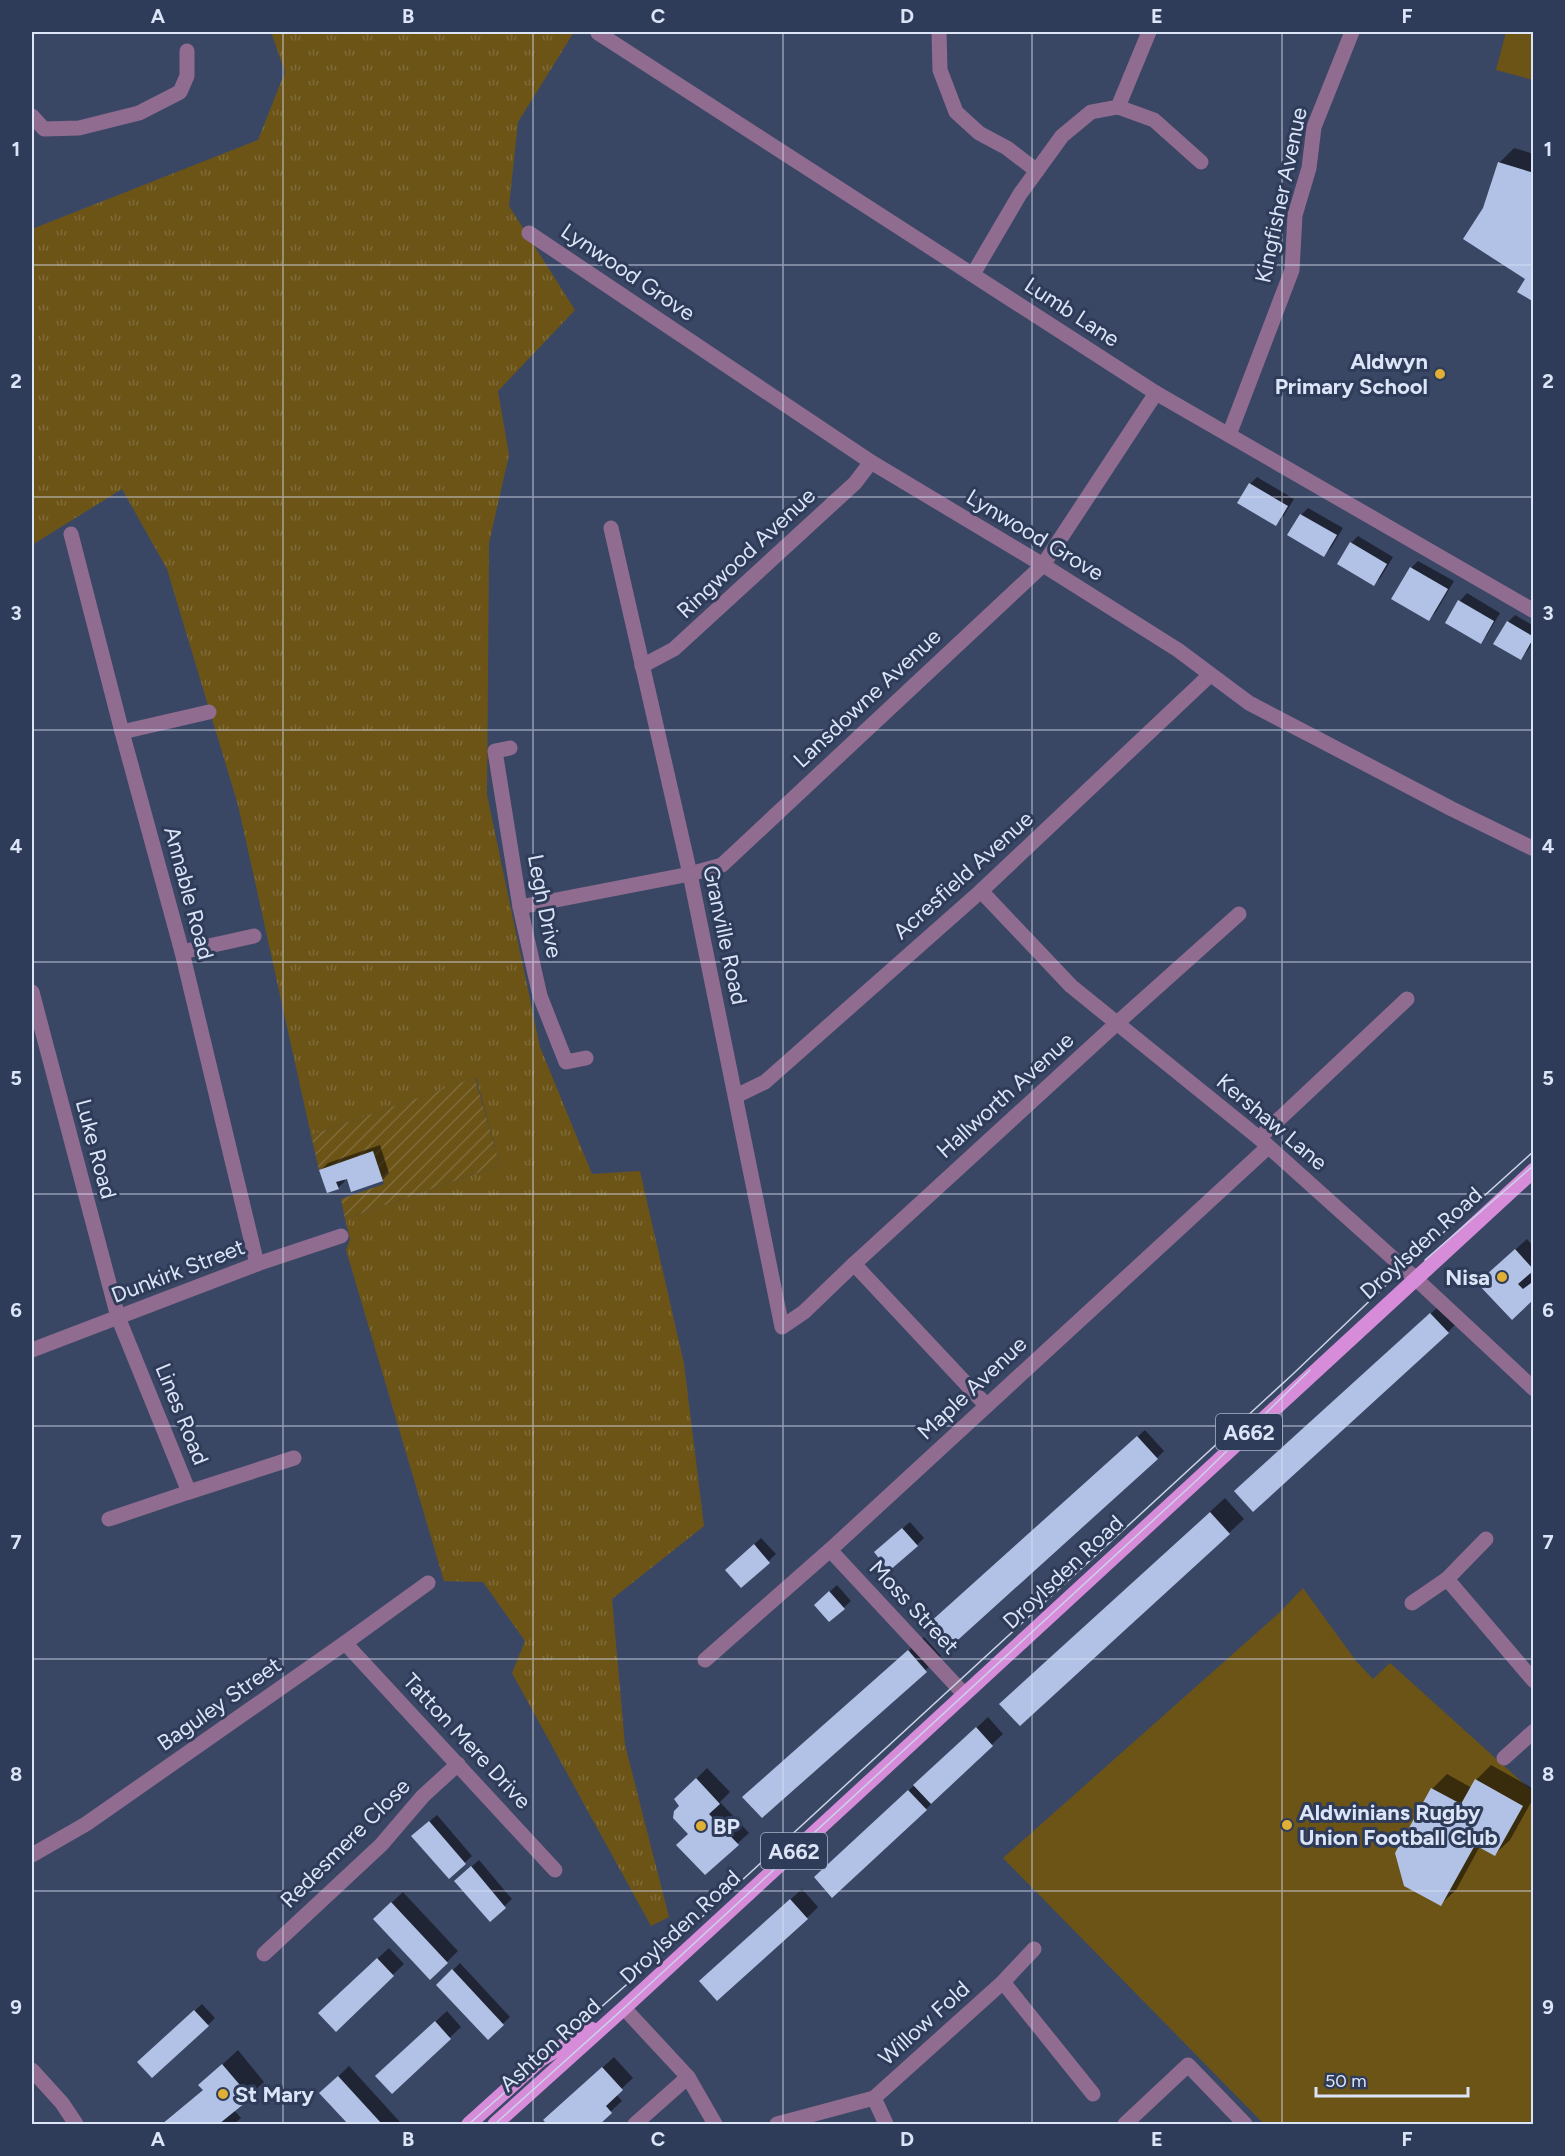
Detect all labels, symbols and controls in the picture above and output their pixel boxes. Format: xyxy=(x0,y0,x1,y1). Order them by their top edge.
text: A xyxy=(151,4,166,28)
text: B xyxy=(402,4,414,28)
text: C xyxy=(651,4,665,28)
text: D xyxy=(900,4,914,28)
text: E xyxy=(1151,4,1163,28)
text: F xyxy=(1401,4,1413,28)
street label: Kingfisher Avenue xyxy=(1249,105,1313,285)
text: 1 xyxy=(12,137,20,161)
text: 1 xyxy=(1544,137,1552,161)
street label: Lynwood Grove xyxy=(556,217,700,327)
street label: Lumb Lane xyxy=(1019,271,1125,353)
place label: Aldwyn Primary School xyxy=(1275,348,1428,400)
marker: Aldwyn Primary School xyxy=(1433,367,1447,381)
text: 2 xyxy=(10,369,22,393)
text: 2 xyxy=(1542,369,1554,393)
street label: Ringwood Avenue xyxy=(671,482,821,624)
street label: Lynwood Grove xyxy=(961,483,1109,587)
text: 3 xyxy=(10,601,22,625)
text: 3 xyxy=(1542,601,1554,625)
street label: Lansdowne Avenue xyxy=(788,623,946,773)
street label: Acresfield Avenue xyxy=(887,805,1039,945)
street label: Annable Road xyxy=(158,824,220,962)
text: 4 xyxy=(10,834,23,858)
text: 4 xyxy=(1542,834,1555,858)
street label: Legh Drive xyxy=(522,852,568,960)
street label: Granville Road xyxy=(697,863,753,1007)
street label: Hallworth Avenue xyxy=(931,1026,1079,1164)
text: 5 xyxy=(10,1066,22,1090)
text: 5 xyxy=(1542,1066,1554,1090)
street label: Kershaw Lane xyxy=(1211,1068,1333,1176)
street label: Luke Road xyxy=(70,1096,122,1202)
street label: Droylsden Road xyxy=(1354,1181,1488,1305)
street label: Dunkirk Street xyxy=(108,1233,248,1309)
place label: Nisa xyxy=(1445,1264,1490,1291)
marker: Nisa xyxy=(1495,1270,1509,1284)
text: 6 xyxy=(10,1298,22,1322)
text: 6 xyxy=(1542,1298,1554,1322)
street label: Maple Avenue xyxy=(912,1331,1032,1445)
street label: Lines Road xyxy=(149,1359,215,1469)
road number: A662 xyxy=(1216,1414,1282,1450)
street label: Droylsden Road xyxy=(997,1509,1129,1635)
text: 7 xyxy=(10,1530,22,1554)
text: 7 xyxy=(1542,1530,1554,1554)
street label: Moss Street xyxy=(864,1554,964,1660)
street label: Baguley Street xyxy=(152,1651,286,1757)
street label: Tatton Mere Drive xyxy=(397,1668,537,1814)
text: 8 xyxy=(10,1762,22,1786)
text: 8 xyxy=(1542,1762,1554,1786)
street label: Redesmere Close xyxy=(275,1773,415,1913)
place label: Aldwinians Rugby Union Football Club xyxy=(1299,1799,1498,1851)
place label: BP xyxy=(713,1813,740,1840)
marker: Aldwinians Rugby Union Football Club xyxy=(1280,1818,1294,1832)
marker: BP xyxy=(694,1819,708,1833)
road number: A662 xyxy=(761,1833,827,1869)
street label: Droylsden Road xyxy=(614,1864,746,1990)
street label: Willow Fold xyxy=(873,1975,975,2071)
street label: Ashton Road xyxy=(494,1993,606,2097)
text: 9 xyxy=(10,1995,22,2019)
text: 9 xyxy=(1542,1995,1554,2019)
scale bar xyxy=(1316,2060,1468,2098)
text: 50 m xyxy=(1325,2070,1367,2092)
place label: St Mary xyxy=(235,2081,314,2108)
marker: St Mary xyxy=(216,2087,230,2101)
text: A xyxy=(151,2127,166,2151)
text: B xyxy=(402,2127,414,2151)
text: C xyxy=(651,2127,665,2151)
text: D xyxy=(900,2127,914,2151)
text: E xyxy=(1151,2127,1163,2151)
text: F xyxy=(1401,2127,1413,2151)

